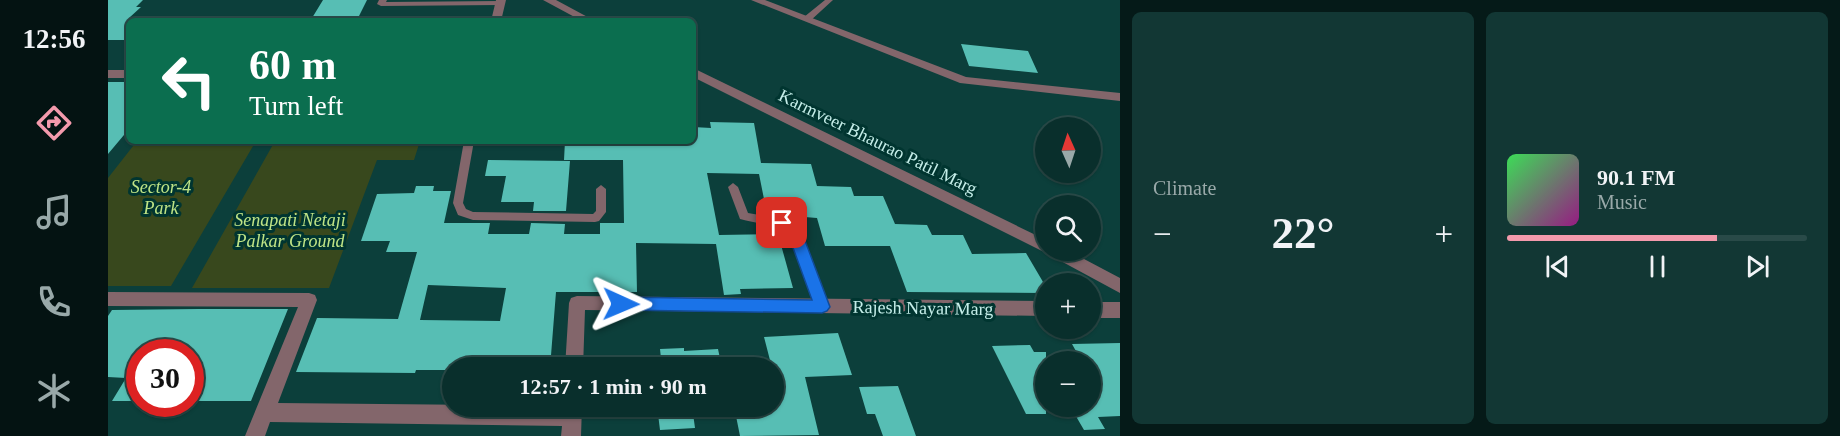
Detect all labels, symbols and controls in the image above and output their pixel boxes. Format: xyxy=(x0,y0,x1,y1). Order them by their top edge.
text: 12:56 xyxy=(23,24,86,54)
icon: left xyxy=(150,42,228,120)
text: 60 m xyxy=(249,42,337,88)
street label: Karmveer Bhaurao Patil Marg xyxy=(776,85,980,199)
text: Turn left xyxy=(249,91,343,121)
icon: directions xyxy=(33,102,75,144)
north arrow xyxy=(1035,117,1101,183)
map controls xyxy=(1035,117,1101,417)
text: 90.1 FM xyxy=(1597,165,1675,190)
park label: Sector-4 Park xyxy=(131,177,191,218)
text: Climate xyxy=(1153,177,1216,199)
icon: music xyxy=(33,191,75,233)
text: Music xyxy=(1597,191,1647,213)
button: search xyxy=(1035,195,1101,261)
pin xyxy=(756,197,807,248)
icon: arrive xyxy=(765,206,798,239)
text: 22° xyxy=(1272,208,1335,258)
park label: Senapati Netaji Palkar Ground xyxy=(234,210,346,251)
text: − xyxy=(1153,216,1172,252)
text: + xyxy=(1434,216,1453,252)
icon: previous xyxy=(1541,250,1574,283)
icon: pause xyxy=(1641,250,1674,283)
icon: next xyxy=(1741,250,1774,283)
position arrow xyxy=(589,272,653,336)
button: + xyxy=(1035,273,1101,339)
icon: phone xyxy=(33,281,75,323)
street label: Rajesh Nayar Marg xyxy=(853,297,993,319)
speed limit sign: 30 xyxy=(126,339,204,417)
button: − xyxy=(1035,351,1101,417)
icon: climate xyxy=(33,370,75,412)
text: 12:57 · 1 min · 90 m xyxy=(520,374,707,399)

